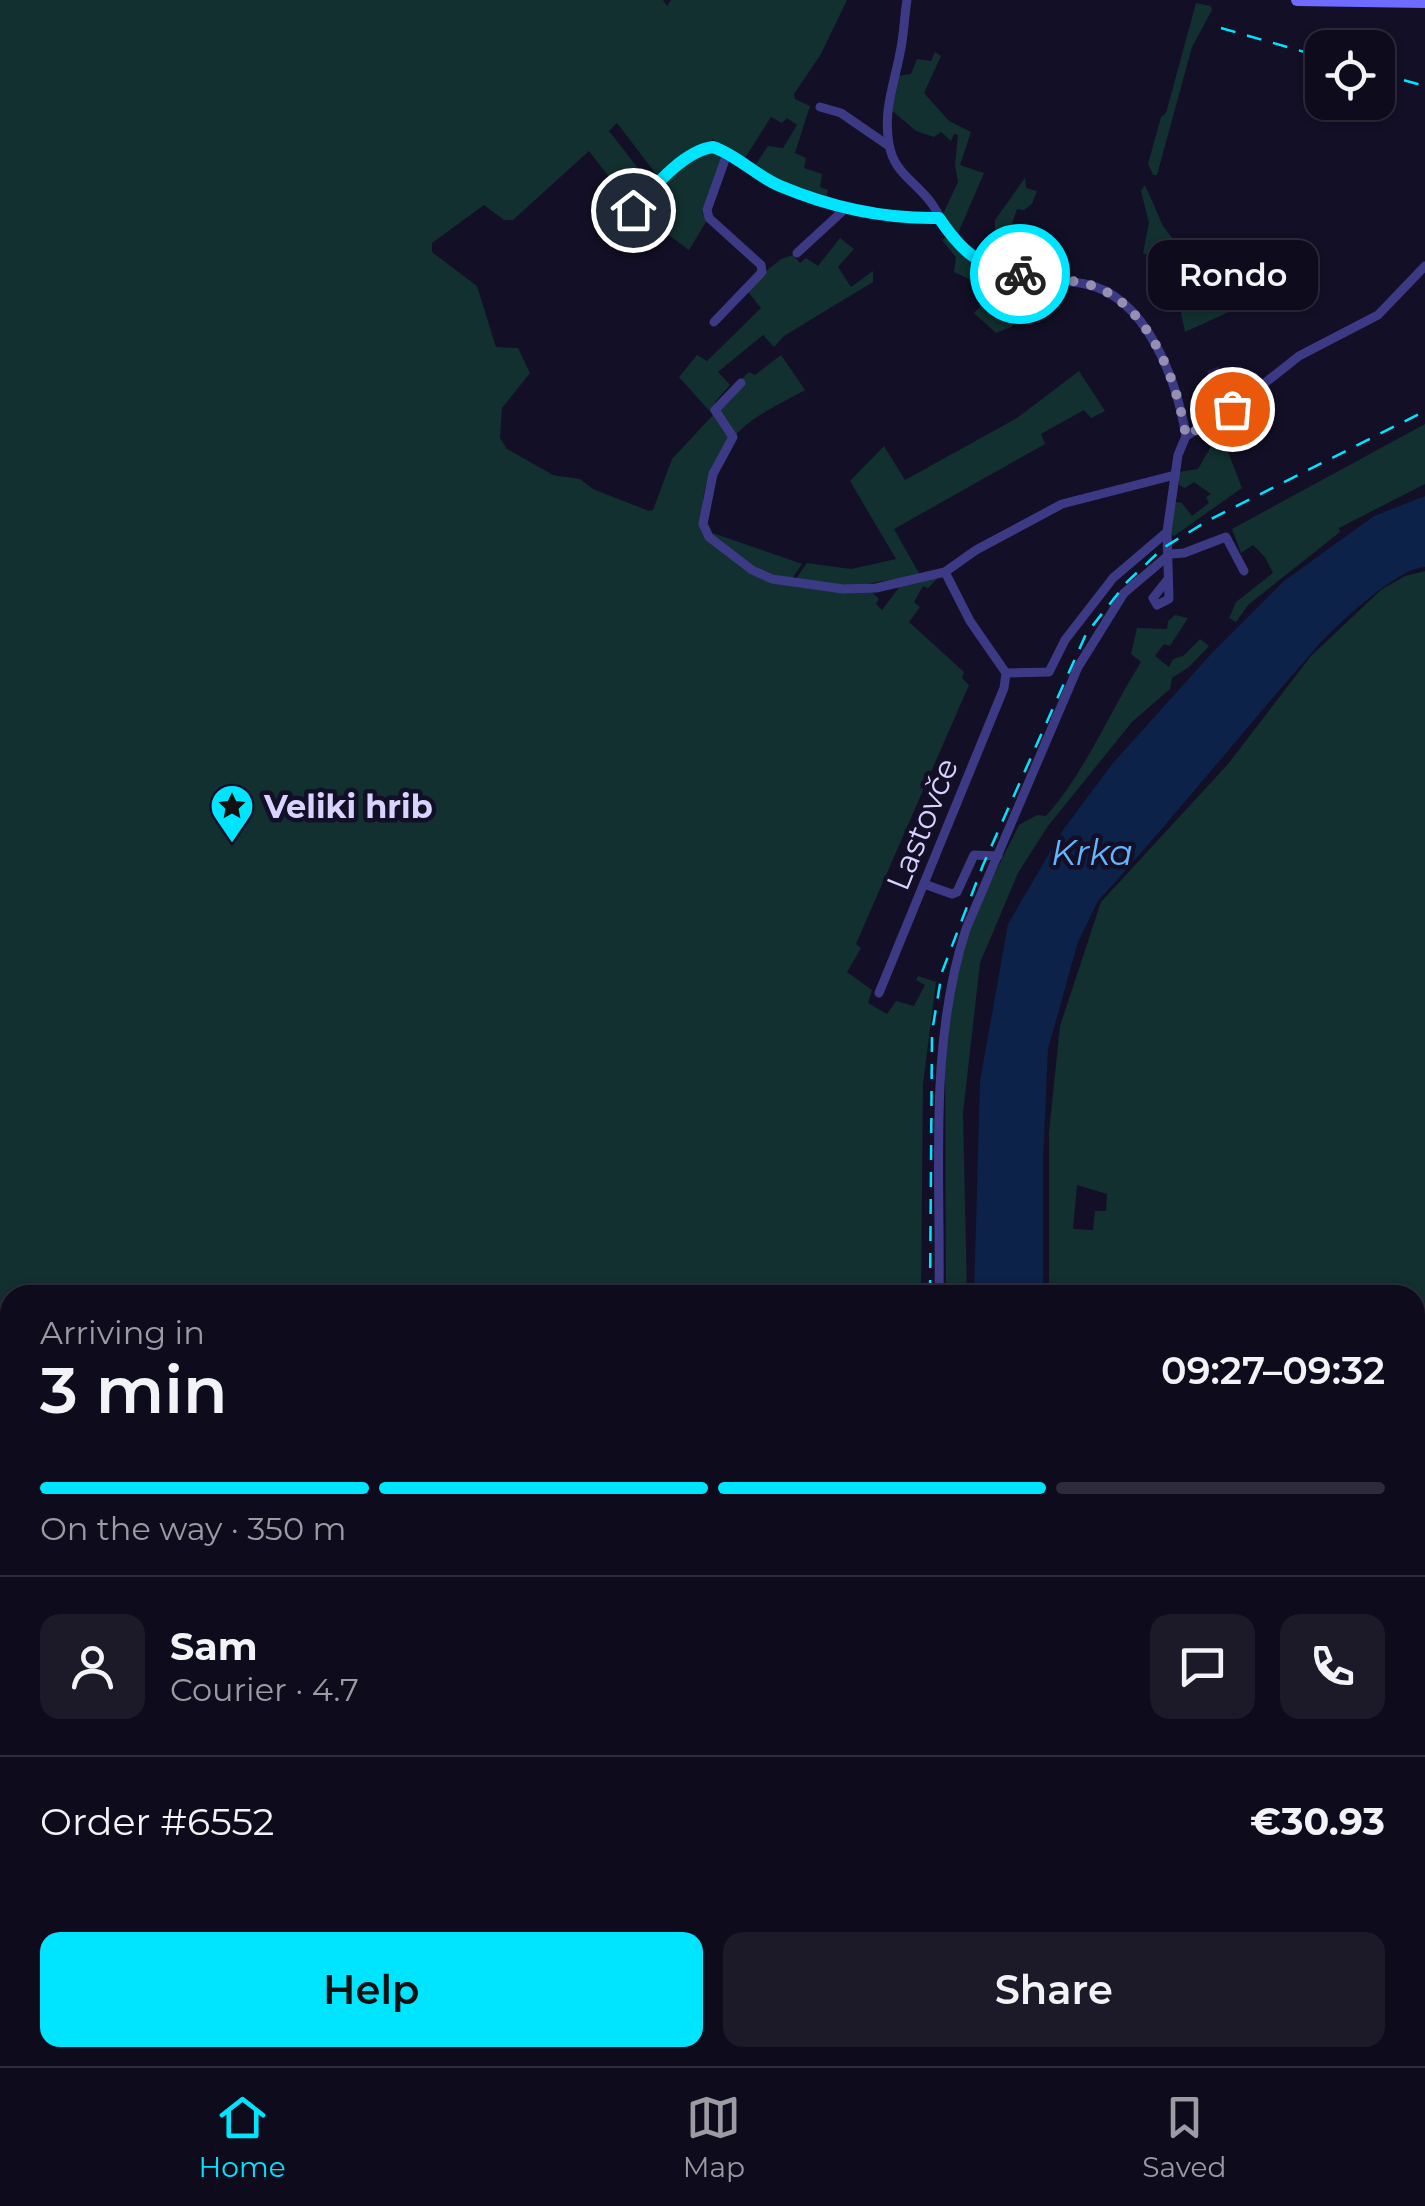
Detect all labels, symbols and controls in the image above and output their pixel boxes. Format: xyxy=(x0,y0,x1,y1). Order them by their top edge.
map controls xyxy=(1305,30,1395,120)
button: locate xyxy=(1305,30,1395,120)
pin xyxy=(591,168,676,253)
icon: home xyxy=(606,183,661,238)
courier xyxy=(970,224,1070,324)
callout: Rondo xyxy=(1147,239,1317,309)
icon: bike xyxy=(993,247,1048,302)
text: Rondo xyxy=(1179,255,1287,294)
pin xyxy=(1190,367,1275,452)
icon: bag xyxy=(1205,382,1260,437)
street label: Lastovče xyxy=(878,752,966,896)
place icon: Veliki hrib xyxy=(209,783,255,844)
place label: Veliki hrib xyxy=(263,787,433,826)
water label: Krka xyxy=(1051,831,1133,874)
text: Arriving in xyxy=(40,1313,205,1352)
text: 09:27–09:32 xyxy=(1161,1347,1385,1394)
text: 3 min xyxy=(40,1350,228,1429)
text: On the way · 350 m xyxy=(40,1509,347,1548)
button: person xyxy=(40,1614,145,1719)
button: chat xyxy=(1150,1614,1255,1719)
button: phone xyxy=(1280,1614,1385,1719)
text: Sam xyxy=(170,1623,258,1670)
text: Courier · 4.7 xyxy=(170,1670,359,1709)
text: Order #6552 xyxy=(40,1798,274,1845)
text: €30.93 xyxy=(1250,1798,1385,1845)
button: Help xyxy=(40,1932,703,2047)
button: Share xyxy=(723,1932,1385,2047)
tab: Home xyxy=(199,2090,286,2184)
tab: Map xyxy=(683,2090,745,2184)
tab: Saved xyxy=(1142,2090,1226,2184)

